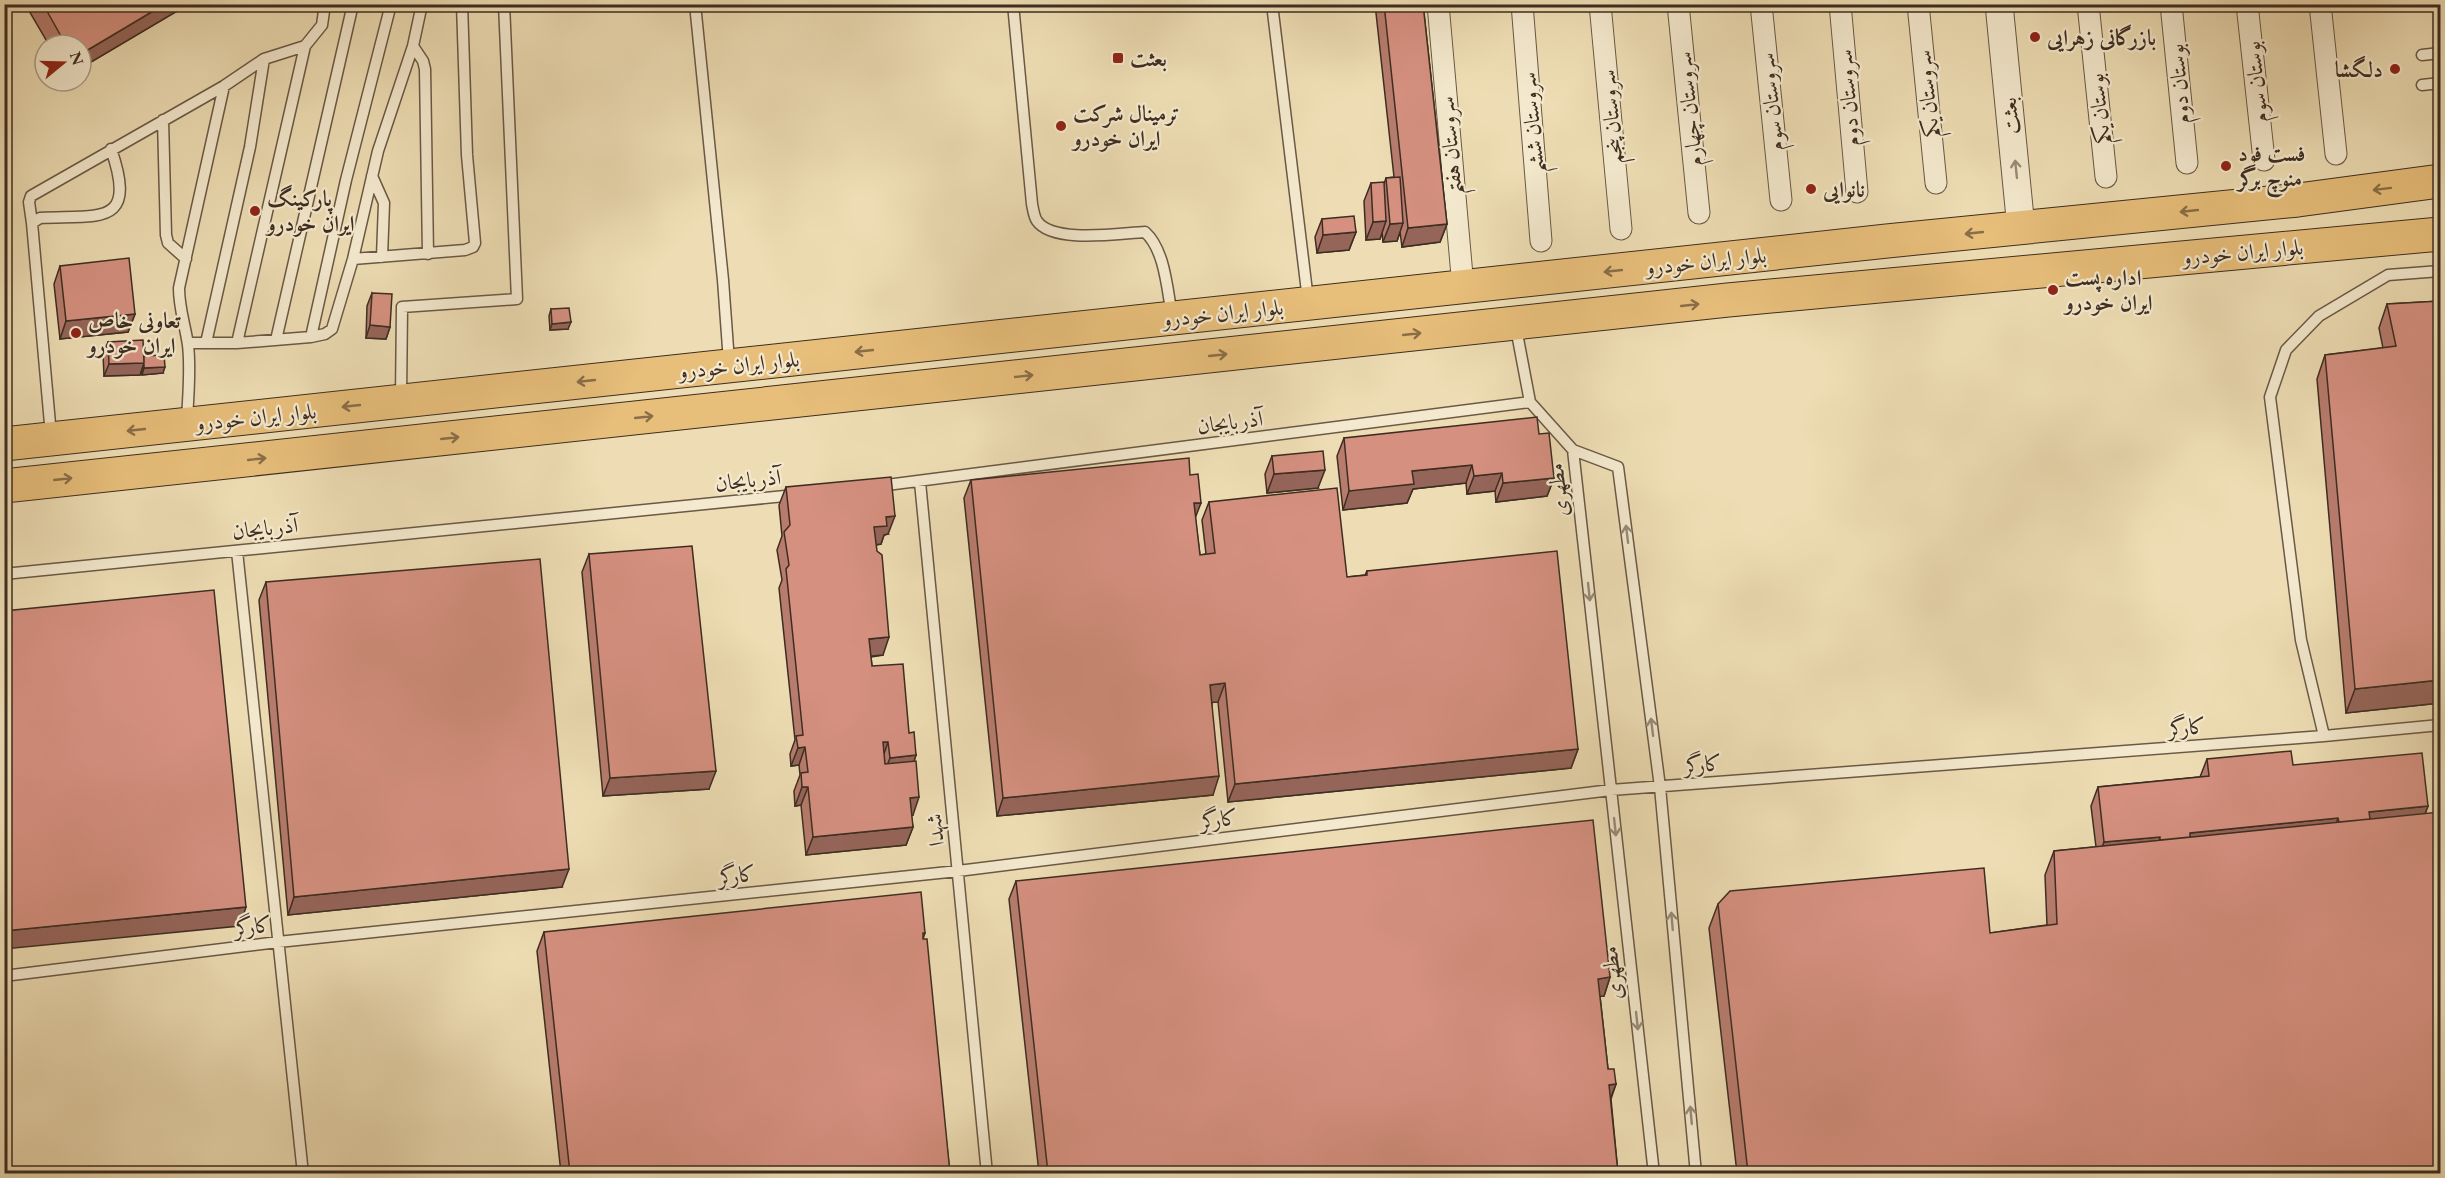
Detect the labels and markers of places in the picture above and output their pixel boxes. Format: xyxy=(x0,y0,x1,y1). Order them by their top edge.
place label: بازرگانی زهرایی xyxy=(2046,23,2156,53)
marker: بازرگانی زهرایی xyxy=(2028,30,2042,44)
place label: بعثت xyxy=(1130,44,1167,73)
marker: بعثت xyxy=(1111,51,1125,65)
place label: دلگشا xyxy=(2335,55,2383,84)
marker: دلگشا xyxy=(2388,62,2402,76)
place label: ترمینال شرکت ایران خودرو xyxy=(1071,99,1180,153)
marker: ترمینال شرکت ایران خودرو xyxy=(1054,119,1068,133)
place label: فست فود منوچ برگر xyxy=(2235,139,2306,198)
marker: فست فود منوچ برگر xyxy=(2219,159,2233,173)
place label: نانوایی xyxy=(1822,175,1865,205)
marker: نانوایی xyxy=(1804,182,1818,196)
place label: پارکینگ ایران خودرو xyxy=(265,184,354,238)
marker: پارکینگ ایران خودرو xyxy=(248,204,262,218)
place label: اداره پست ایران خودرو xyxy=(2063,263,2152,317)
marker: اداره پست ایران خودرو xyxy=(2046,283,2060,297)
place label: تعاونی خاص ایران خودرو xyxy=(86,306,181,360)
marker: تعاونی خاص ایران خودرو xyxy=(69,326,83,340)

